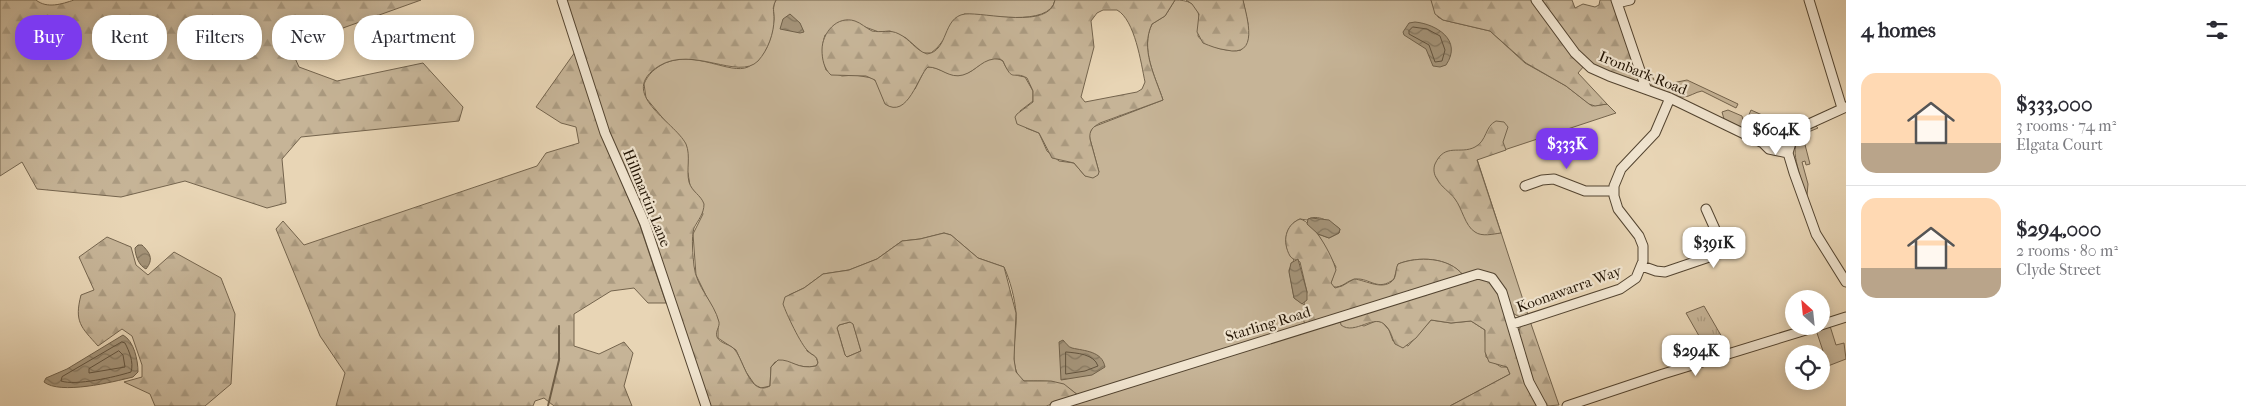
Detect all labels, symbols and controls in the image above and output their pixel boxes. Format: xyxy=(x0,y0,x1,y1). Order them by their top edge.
chip: Buy xyxy=(15,15,82,60)
chip: Rent xyxy=(92,15,167,60)
chip: Filters xyxy=(177,15,262,60)
chip: New xyxy=(272,15,344,60)
chip: Apartment xyxy=(354,15,474,60)
icon: filters xyxy=(2203,16,2231,44)
text: 4 homes xyxy=(1861,18,1936,42)
street label: Ironbark Road xyxy=(1596,47,1691,99)
text: $333,000 xyxy=(2016,92,2093,116)
icon: home xyxy=(1901,93,1961,153)
pin: $604K xyxy=(1741,114,1811,156)
text: 3 rooms · 74 m² xyxy=(2016,116,2116,135)
text: $604K xyxy=(1752,120,1800,139)
pin: $333K xyxy=(1532,128,1602,170)
text: $333K xyxy=(1547,134,1587,153)
text: Elgata Court xyxy=(2016,135,2103,154)
street label: Hillmartin Lane xyxy=(619,146,675,250)
text: $294,000 xyxy=(2016,217,2101,241)
icon: home xyxy=(1901,218,1961,278)
pin: $391K xyxy=(1679,226,1749,269)
text: $391K xyxy=(1693,233,1735,252)
text: 2 rooms · 80 m² xyxy=(2016,241,2118,260)
text: Clyde Street xyxy=(2016,260,2101,279)
street label: Koonawarra Way xyxy=(1514,261,1625,316)
north arrow xyxy=(1785,290,1830,335)
map controls xyxy=(1785,290,1830,390)
street label: Starling Road xyxy=(1223,302,1314,346)
pin: $294K xyxy=(1661,334,1731,377)
text: $294K xyxy=(1673,341,1719,360)
button: locate xyxy=(1785,345,1830,390)

